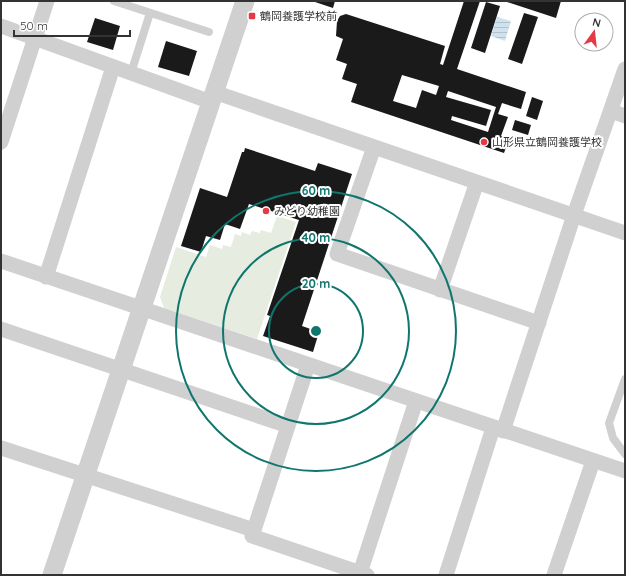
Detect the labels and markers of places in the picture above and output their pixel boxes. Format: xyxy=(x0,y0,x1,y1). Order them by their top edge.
place label: 鶴岡養護学校前 xyxy=(260,9,337,23)
marker: 鶴岡養護学校前 xyxy=(247,11,257,21)
place label: 山形県立鶴岡養護学校 xyxy=(492,135,602,149)
marker: 山形県立鶴岡養護学校 xyxy=(479,137,489,147)
place label: みどり幼稚園 xyxy=(274,204,340,218)
marker: みどり幼稚園 xyxy=(261,206,271,216)
centre of rings xyxy=(309,324,323,338)

